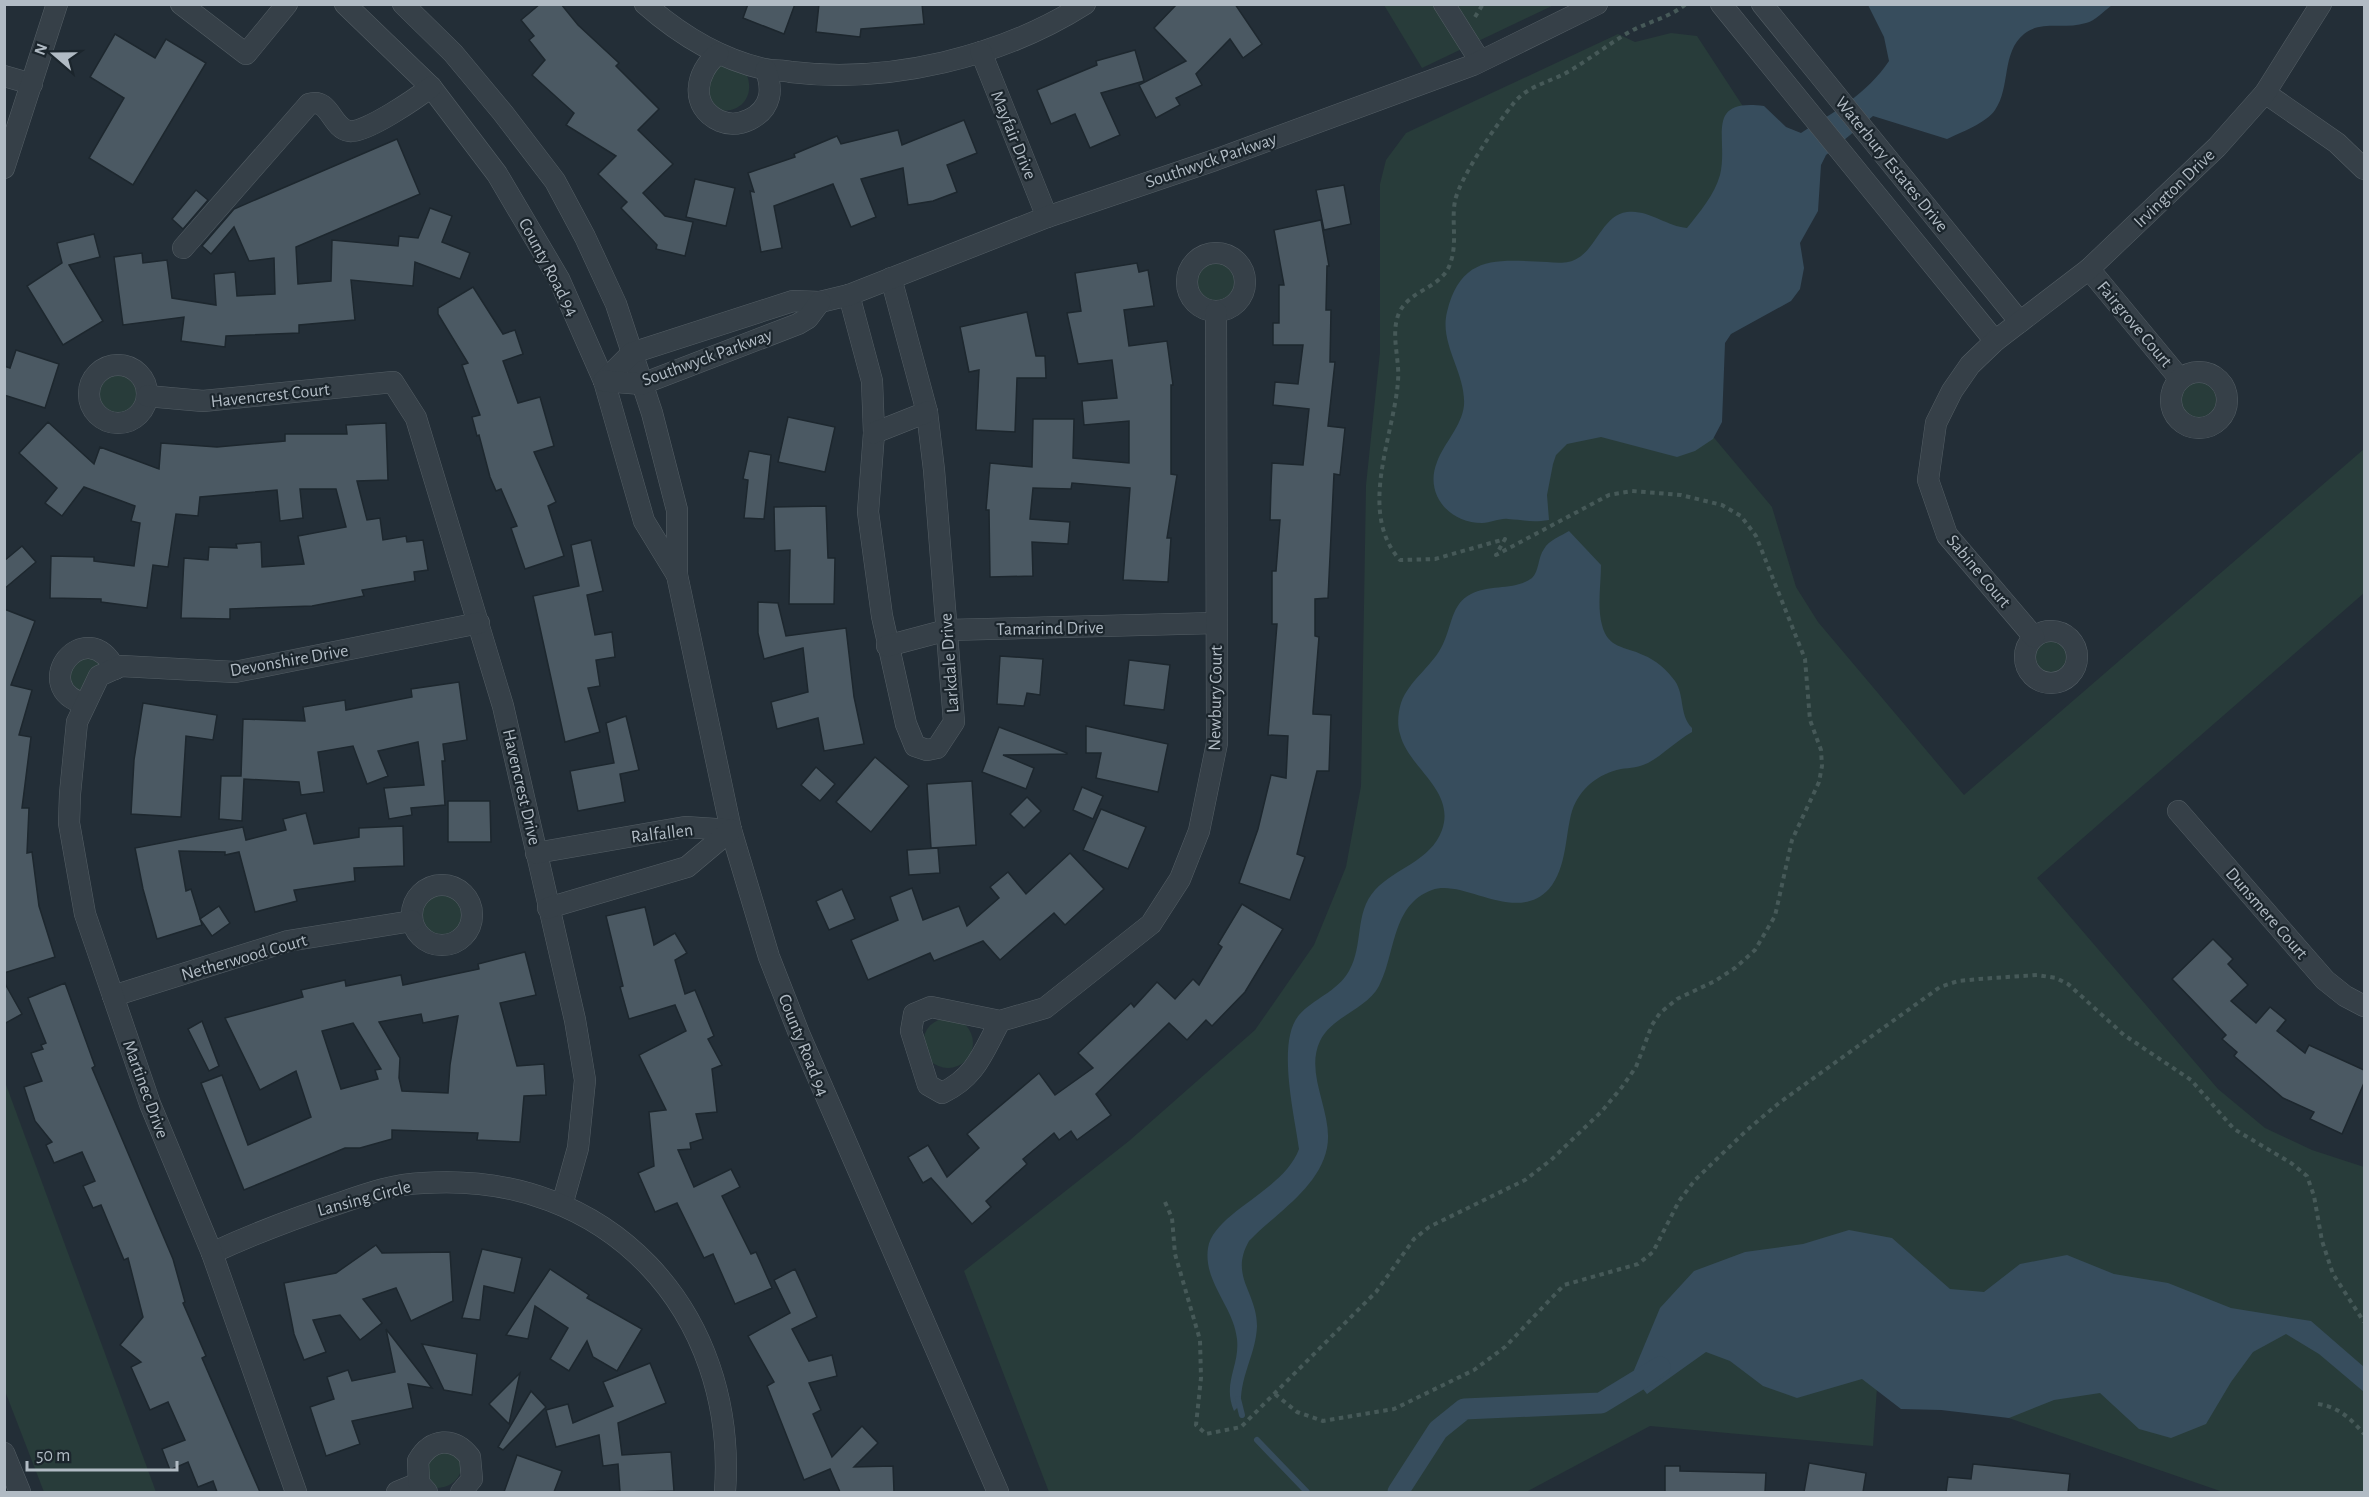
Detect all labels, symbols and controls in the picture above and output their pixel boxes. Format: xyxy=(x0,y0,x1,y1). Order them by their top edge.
north arrow xyxy=(24,24,84,84)
text: N xyxy=(31,41,50,57)
street label: Mayfair Drive xyxy=(987,88,1039,182)
street label: Waterbury Estates Drive xyxy=(1831,94,1951,236)
street label: Southwyck Parkway xyxy=(1143,130,1279,192)
street label: Irvington Drive xyxy=(2131,146,2219,232)
street label: County Road 94 xyxy=(515,215,582,320)
street label: Fairgrove Court xyxy=(2093,278,2175,371)
street label: Southwyck Parkway xyxy=(640,326,775,390)
street label: Havencrest Court xyxy=(210,381,331,411)
street label: Sabine Court xyxy=(1943,532,2014,612)
street label: Larkdale Drive xyxy=(938,612,962,714)
street label: Tamarind Drive xyxy=(996,619,1104,639)
street label: Devonshire Drive xyxy=(228,642,350,680)
street label: Newbury Court xyxy=(1206,645,1226,751)
street label: Havencrest Drive xyxy=(499,727,543,847)
street label: Ralfallen xyxy=(630,821,694,847)
street label: Dunsmere Court xyxy=(2222,864,2311,963)
street label: Netherwood Court xyxy=(179,931,309,985)
street label: County Road 94 xyxy=(774,992,832,1099)
street label: Martinec Drive xyxy=(119,1038,171,1141)
street label: Lansing Circle xyxy=(315,1178,413,1220)
scale bar xyxy=(27,1434,177,1472)
text: 50 m xyxy=(36,1447,70,1465)

